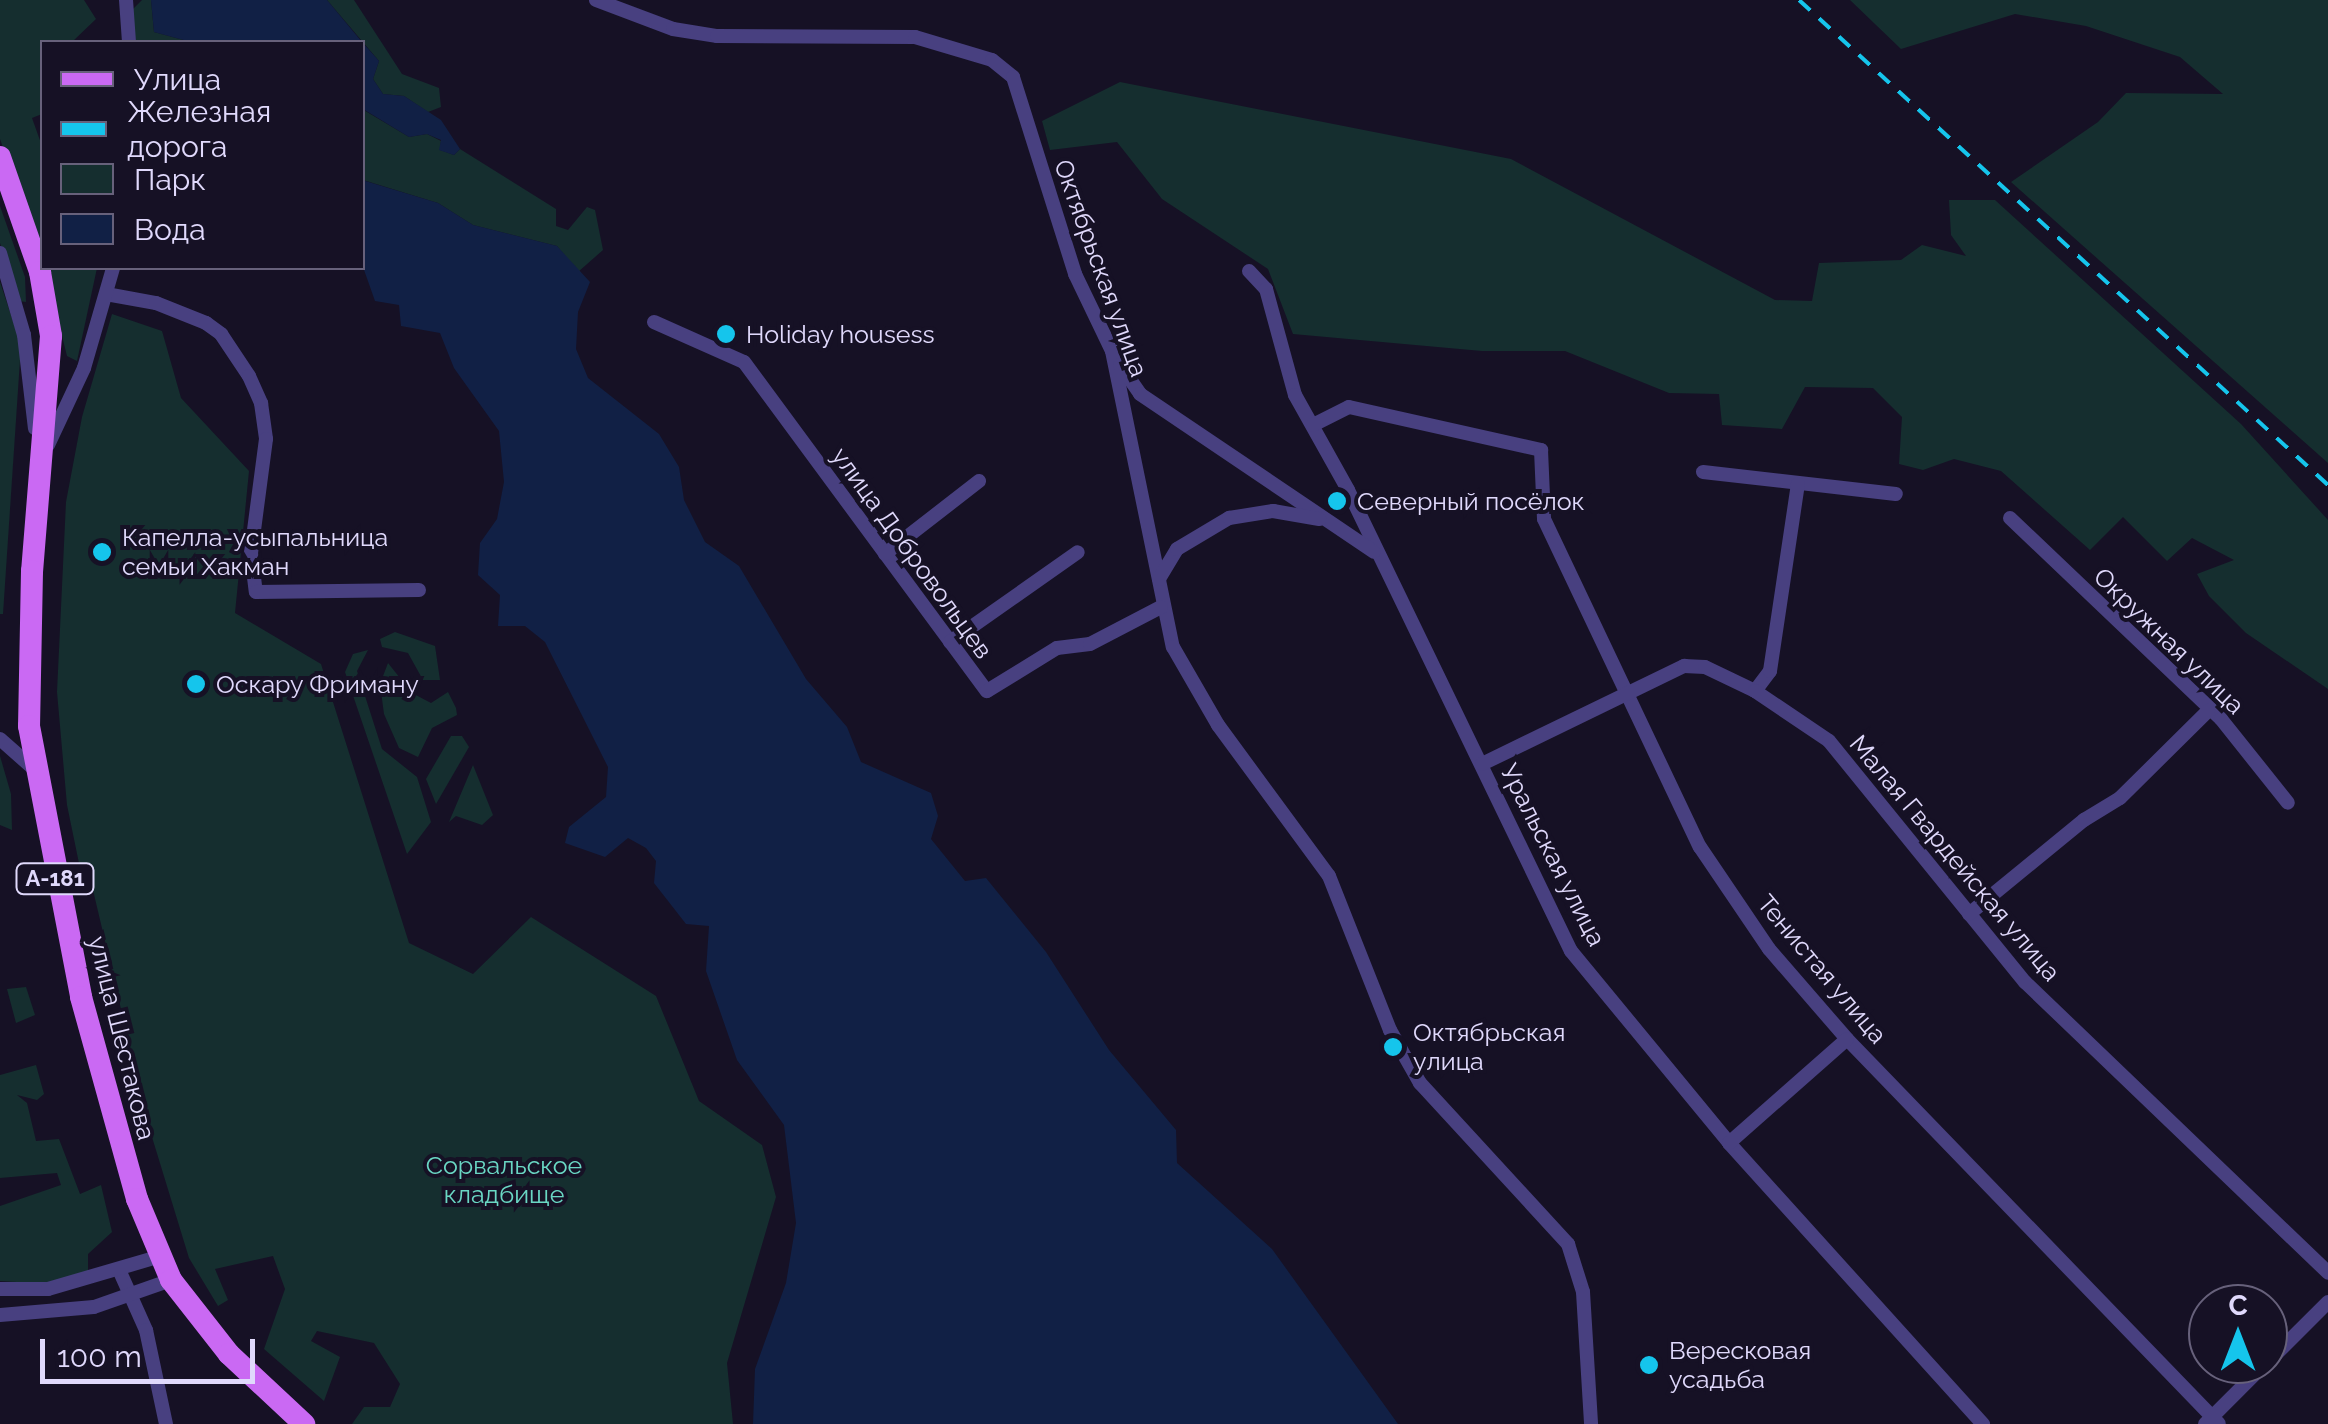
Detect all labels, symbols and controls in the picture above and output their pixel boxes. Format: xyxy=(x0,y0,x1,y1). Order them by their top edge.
legend xyxy=(40,40,365,270)
text: Улица xyxy=(134,62,221,97)
text: Железная дорога xyxy=(127,94,271,164)
street label: Октябрьская улица xyxy=(1048,155,1154,381)
text: Парк xyxy=(134,162,206,197)
text: Вода xyxy=(134,212,206,247)
place label: Holiday housess xyxy=(746,319,935,349)
marker: Holiday housess xyxy=(715,323,737,345)
street label: улица Добровольцев xyxy=(825,442,999,664)
place label: Северный посёлок xyxy=(1357,486,1584,516)
marker: Северный посёлок xyxy=(1326,490,1348,512)
place label: Капелла-усыпальница семьи Хакман xyxy=(122,523,388,582)
marker: Капелла-усыпальница семьи Хакман xyxy=(91,541,113,563)
street label: Окружная улица xyxy=(2087,561,2251,721)
place label: Оскару Фриману xyxy=(216,669,419,699)
marker: Оскару Фриману xyxy=(185,673,207,695)
street label: Малая Гвардейская улица xyxy=(1843,729,2067,987)
street label: Уральская улица xyxy=(1494,759,1612,951)
road number: А-181 xyxy=(15,862,95,896)
street label: Тенистая улица xyxy=(1751,888,1893,1050)
street label: улица Шестакова xyxy=(82,933,162,1143)
place label: Октябрьская улица xyxy=(1413,1018,1565,1077)
marker: Октябрьская улица xyxy=(1382,1036,1404,1058)
park label: Сорвальское кладбище xyxy=(426,1151,582,1210)
north arrow xyxy=(2188,1284,2288,1384)
text: С xyxy=(2228,1289,2248,1322)
scale bar xyxy=(45,1319,260,1381)
place label: Вересковая усадьба xyxy=(1669,1336,1811,1395)
text: 100 m xyxy=(57,1339,142,1374)
marker: Вересковая усадьба xyxy=(1638,1354,1660,1376)

